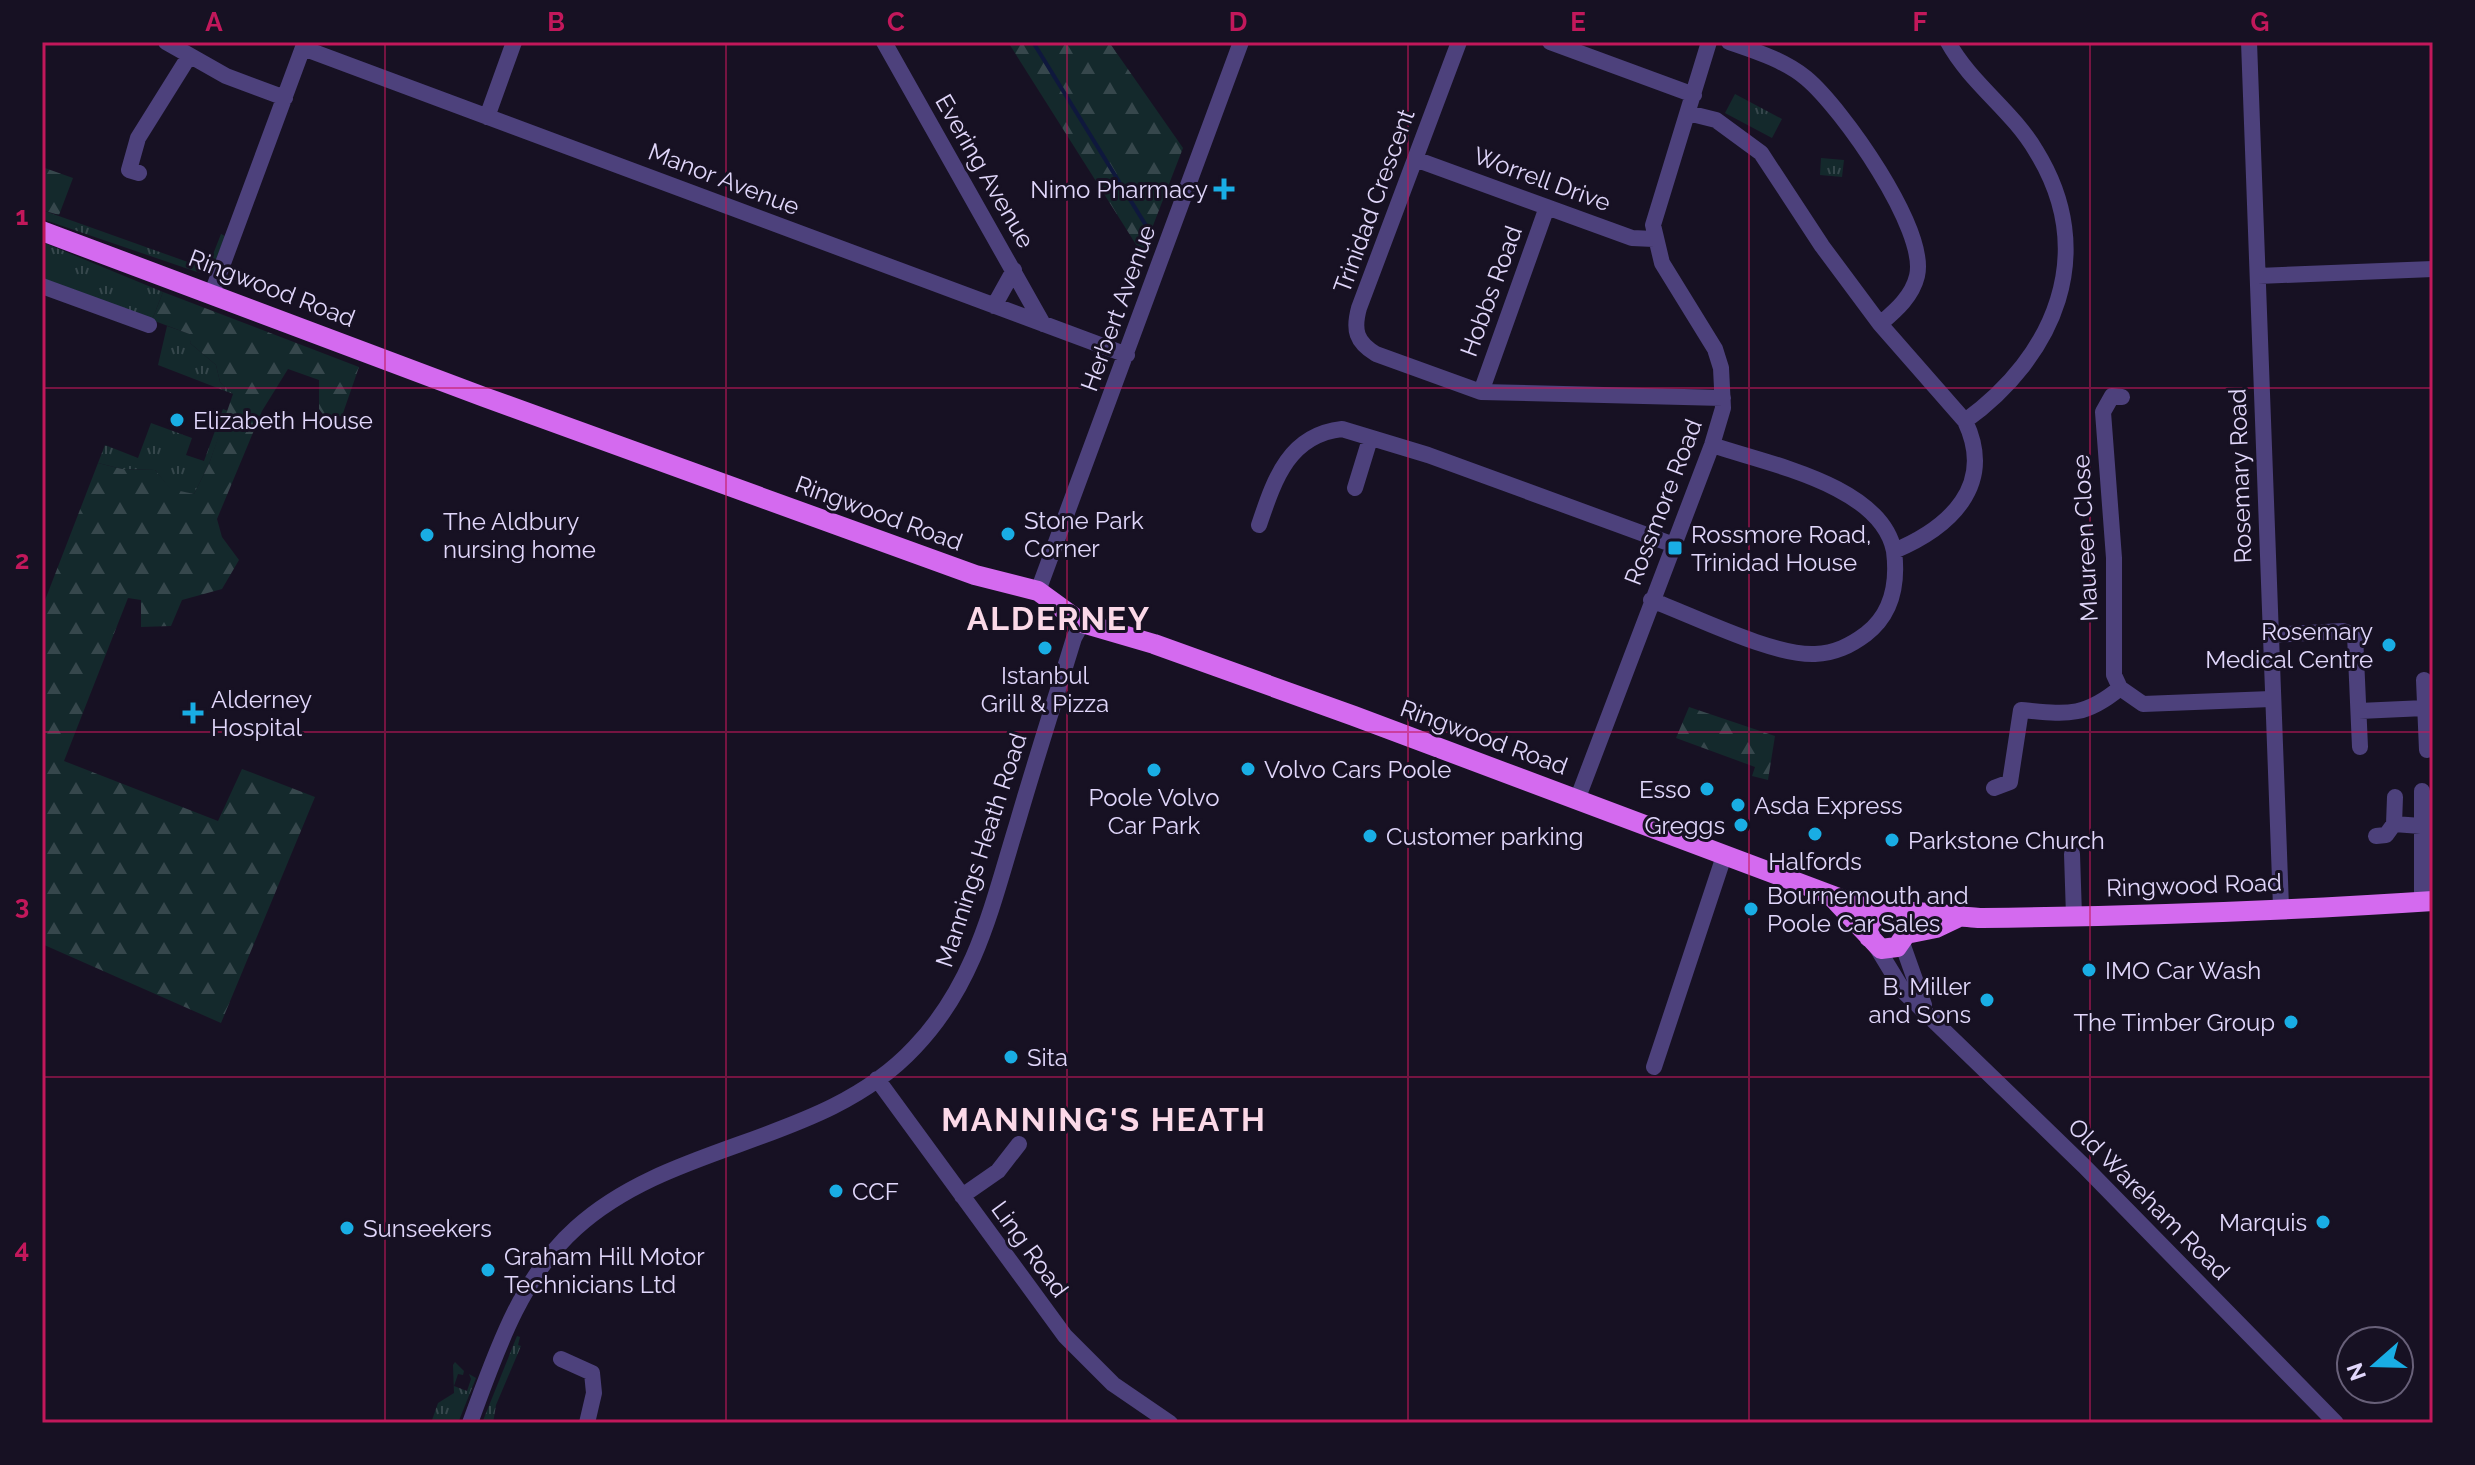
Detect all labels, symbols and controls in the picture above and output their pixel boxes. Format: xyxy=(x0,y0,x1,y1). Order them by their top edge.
text: A xyxy=(205,7,223,37)
text: B xyxy=(547,7,565,37)
text: C xyxy=(887,7,905,37)
text: D xyxy=(1229,7,1247,37)
text: E xyxy=(1570,7,1586,37)
text: F xyxy=(1913,7,1928,37)
text: G xyxy=(2251,7,2269,37)
street label: Evering Avenue xyxy=(929,89,1041,253)
street label: Trinidad Crescent xyxy=(1327,105,1421,297)
street label: Manor Avenue xyxy=(644,137,804,221)
street label: Worrell Drive xyxy=(1469,141,1615,217)
place label: Nimo Pharmacy xyxy=(1030,175,1208,204)
marker: Nimo Pharmacy xyxy=(1215,180,1233,198)
text: 1 xyxy=(16,201,29,231)
street label: Herbert Avenue xyxy=(1074,221,1162,395)
street label: Hobbs Road xyxy=(1454,222,1528,360)
street label: Ringwood Road xyxy=(185,243,359,333)
street label: Rosemary Road xyxy=(2222,388,2258,564)
place label: Elizabeth House xyxy=(193,406,373,435)
marker: Elizabeth House xyxy=(168,411,186,429)
street label: Rossmore Road xyxy=(1618,415,1708,589)
street label: Maureen Close xyxy=(2066,454,2104,622)
street label: Ringwood Road xyxy=(791,469,967,557)
place label: Stone Park Corner xyxy=(1024,506,1144,563)
place label: The Aldbury nursing home xyxy=(443,507,596,564)
place label: Rossmore Road, Trinidad House xyxy=(1691,520,1871,577)
marker: Stone Park Corner xyxy=(999,525,1017,543)
marker: The Aldbury nursing home xyxy=(418,526,436,544)
marker: Rossmore Road, Trinidad House xyxy=(1666,539,1684,557)
text: 2 xyxy=(15,545,29,575)
district label: ALDERNEY xyxy=(967,600,1151,637)
place label: Rosemary Medical Centre xyxy=(2205,617,2373,674)
marker: Rosemary Medical Centre xyxy=(2380,636,2398,654)
marker: Istanbul Grill & Pizza xyxy=(1036,639,1054,657)
place label: Istanbul Grill & Pizza xyxy=(981,661,1109,718)
place label: Alderney Hospital xyxy=(211,685,312,742)
street label: Ringwood Road xyxy=(1396,693,1572,781)
marker: Alderney Hospital xyxy=(182,702,204,724)
street label: Mannings Heath Road xyxy=(929,729,1033,971)
place label: Volvo Cars Poole xyxy=(1264,755,1451,784)
marker: Volvo Cars Poole xyxy=(1239,760,1257,778)
marker: Poole Volvo Car Park xyxy=(1145,761,1163,779)
place label: Esso xyxy=(1639,775,1691,804)
marker: Esso xyxy=(1698,780,1716,798)
place label: Poole Volvo Car Park xyxy=(1089,783,1219,840)
place label: Asda Express xyxy=(1754,791,1903,820)
marker: Asda Express xyxy=(1729,796,1747,814)
place label: Greggs xyxy=(1644,811,1725,840)
marker: Greggs xyxy=(1732,816,1750,834)
place label: Customer parking xyxy=(1386,822,1584,851)
marker: Halfords xyxy=(1806,825,1824,843)
place label: Parkstone Church xyxy=(1908,826,2105,855)
marker: Customer parking xyxy=(1361,827,1379,845)
marker: Parkstone Church xyxy=(1883,831,1901,849)
place label: Halfords xyxy=(1768,847,1862,876)
street label: Ringwood Road xyxy=(2106,867,2282,903)
place label: Bournemouth and Poole Car Sales xyxy=(1767,881,1969,938)
text: 3 xyxy=(15,890,29,920)
marker: Bournemouth and Poole Car Sales xyxy=(1742,900,1760,918)
place label: IMO Car Wash xyxy=(2105,956,2261,985)
marker: IMO Car Wash xyxy=(2080,961,2098,979)
place label: B. Miller and Sons xyxy=(1868,972,1972,1029)
marker: B. Miller and Sons xyxy=(1978,991,1996,1009)
place label: The Timber Group xyxy=(2073,1008,2275,1037)
marker: The Timber Group xyxy=(2282,1013,2300,1031)
place label: Sita xyxy=(1027,1043,1068,1072)
marker: Sita xyxy=(1002,1048,1020,1066)
district label: MANNING'S HEATH xyxy=(941,1101,1267,1138)
street label: Old Wareham Road xyxy=(2062,1112,2236,1286)
place label: CCF xyxy=(852,1177,899,1206)
marker: CCF xyxy=(827,1182,845,1200)
street label: Ling Road xyxy=(985,1195,1075,1303)
place label: Marquis xyxy=(2219,1208,2307,1237)
marker: Marquis xyxy=(2314,1213,2332,1231)
place label: Sunseekers xyxy=(363,1214,492,1243)
marker: Sunseekers xyxy=(338,1219,356,1237)
text: 4 xyxy=(15,1234,29,1264)
place label: Graham Hill Motor Technicians Ltd xyxy=(504,1242,705,1299)
marker: Graham Hill Motor Technicians Ltd xyxy=(479,1261,497,1279)
north arrow xyxy=(2335,1325,2415,1405)
text: N xyxy=(2341,1360,2371,1384)

